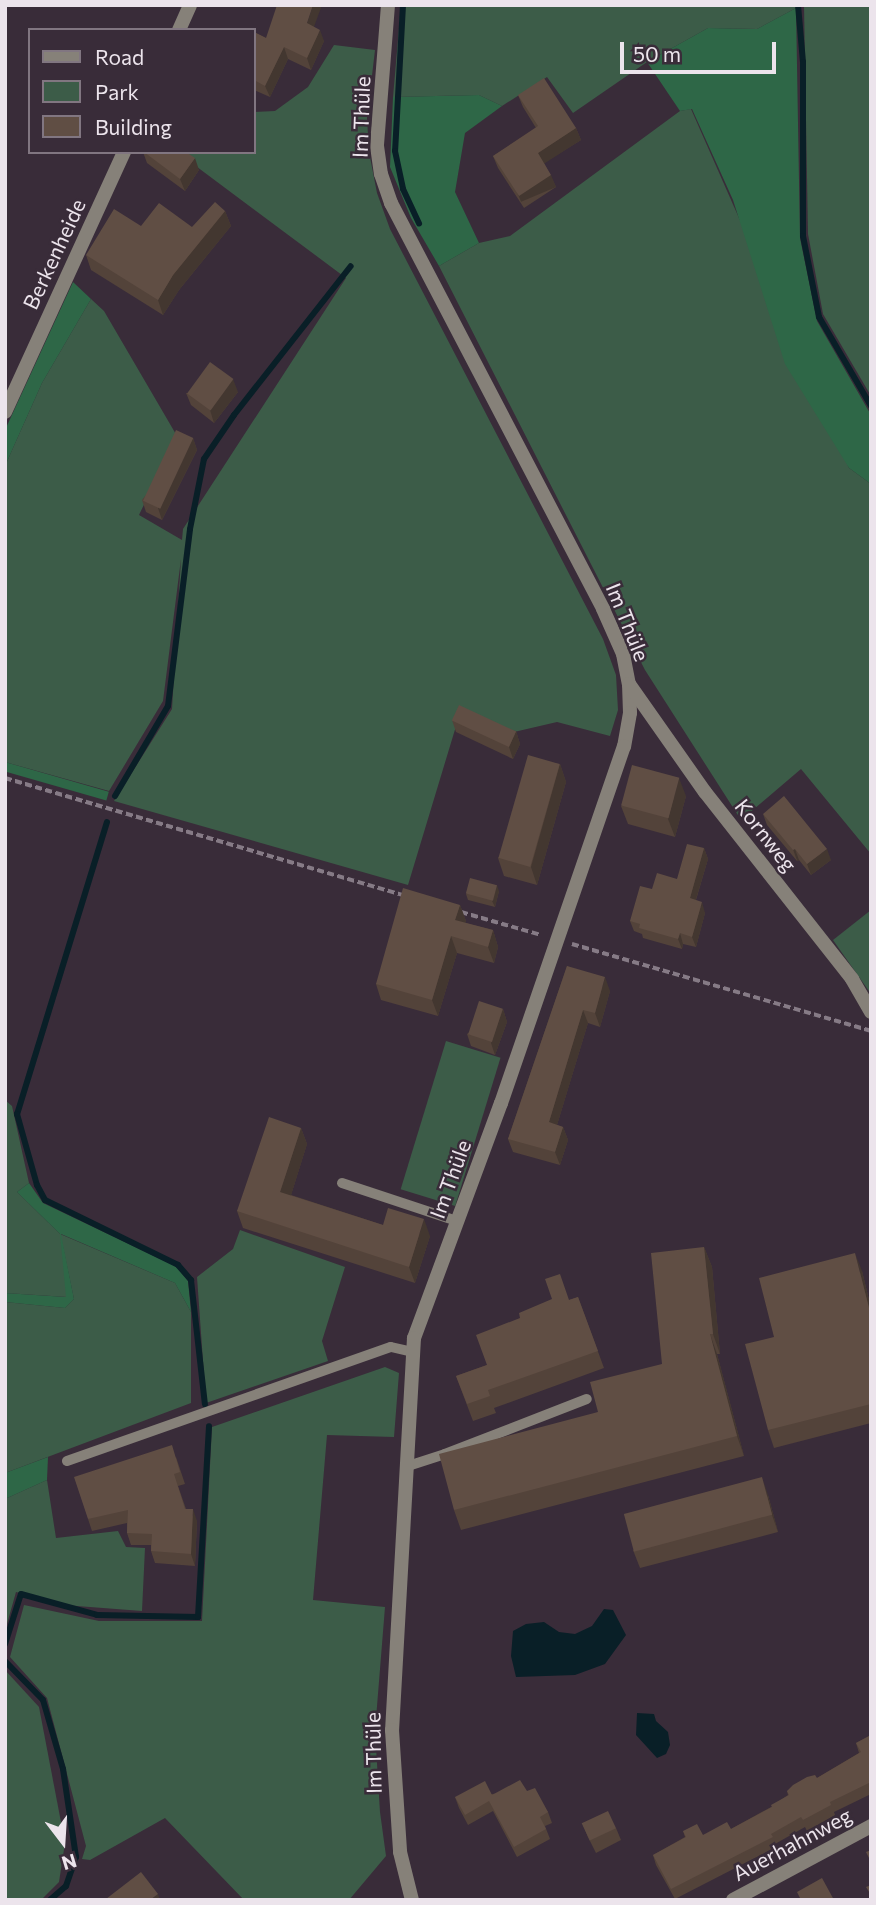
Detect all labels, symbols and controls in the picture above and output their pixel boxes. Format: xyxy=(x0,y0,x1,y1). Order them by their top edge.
legend xyxy=(28,28,256,154)
scale bar xyxy=(624,28,780,72)
text: 50 m xyxy=(633,41,681,66)
text: Road xyxy=(95,44,144,69)
street label: Im Thüle xyxy=(347,76,375,158)
text: Park xyxy=(95,79,139,104)
text: Building xyxy=(95,114,172,139)
street label: Berkenheide xyxy=(17,195,91,313)
street label: Im Thüle xyxy=(601,579,655,665)
street label: Kornweg xyxy=(730,794,802,876)
street label: Im Thüle xyxy=(424,1136,476,1222)
street label: Im Thüle xyxy=(360,1712,386,1794)
street label: Auerhahnweg xyxy=(728,1802,856,1886)
north arrow xyxy=(28,1807,98,1877)
text: N xyxy=(59,1849,79,1876)

